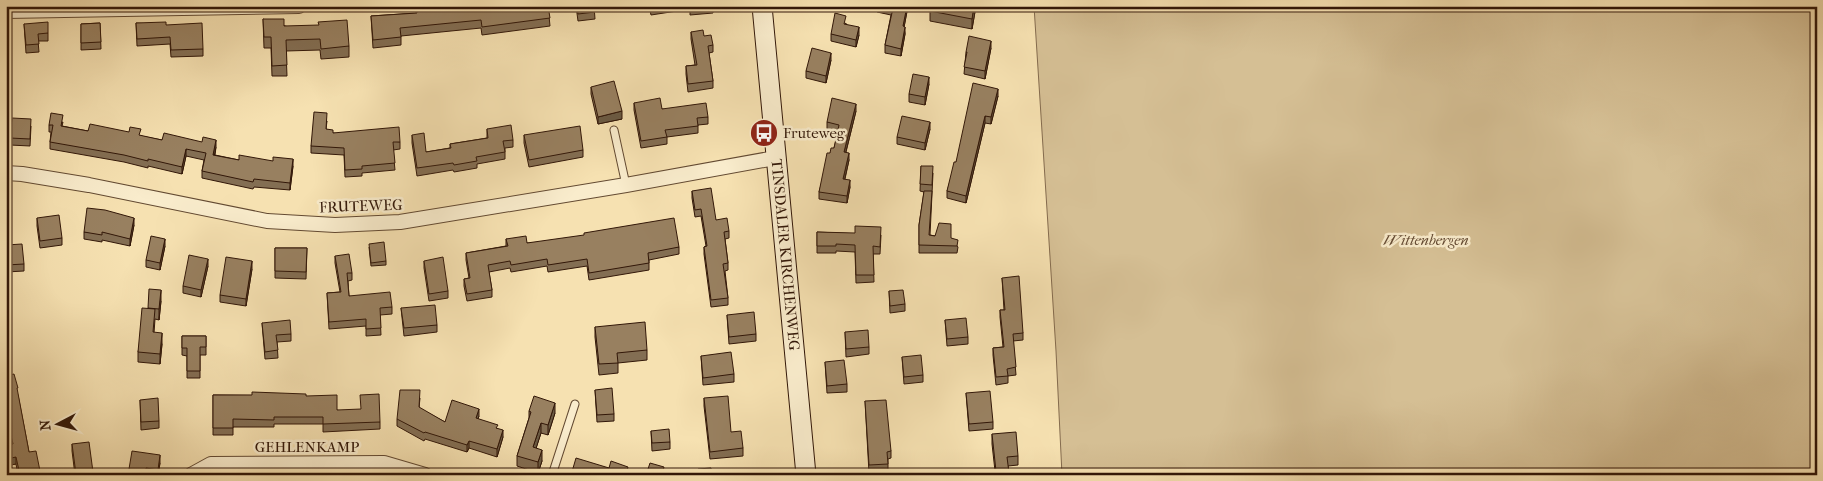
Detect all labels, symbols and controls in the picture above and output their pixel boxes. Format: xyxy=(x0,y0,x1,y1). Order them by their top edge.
bus stop icon: Fruteweg xyxy=(749,118,779,148)
place label: Fruteweg xyxy=(783,124,846,142)
street label: TINSDALER KIRCHENWEG xyxy=(767,158,803,352)
street label: FRUTEWEG xyxy=(319,196,403,216)
park label: Wittenbergen xyxy=(1383,231,1469,249)
north arrow xyxy=(32,398,82,448)
text: N xyxy=(37,419,55,431)
street label: GEHLENKAMP xyxy=(255,438,359,456)

